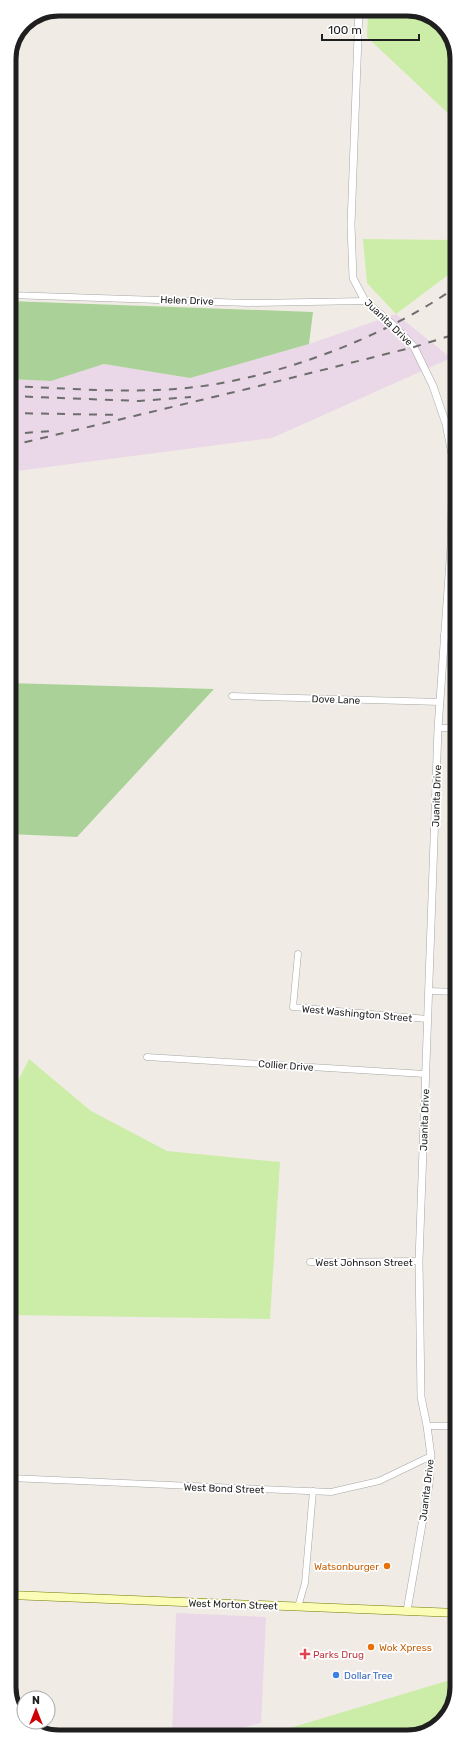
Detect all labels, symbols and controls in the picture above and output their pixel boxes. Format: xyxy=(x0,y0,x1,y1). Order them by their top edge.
scale bar xyxy=(322,16,419,42)
text: 100 m xyxy=(328,23,362,37)
street label: Helen Drive xyxy=(160,294,214,308)
street label: Juanita Drive xyxy=(362,297,415,349)
street label: Dove Lane xyxy=(311,693,361,707)
street label: Juanita Drive xyxy=(430,764,444,827)
street label: West Washington Street xyxy=(301,1003,413,1025)
street label: Collier Drive xyxy=(258,1058,314,1074)
street label: Juanita Drive xyxy=(418,1088,432,1151)
street label: West Johnson Street xyxy=(315,1257,413,1269)
street label: Juanita Drive xyxy=(417,1458,437,1522)
street label: West Bond Street xyxy=(183,1482,265,1496)
place label: Watsonburger xyxy=(314,1561,379,1573)
marker: Watsonburger xyxy=(382,1561,392,1571)
street label: West Morton Street xyxy=(188,1597,278,1613)
marker: Wok Xpress xyxy=(366,1642,376,1652)
place label: Wok Xpress xyxy=(379,1642,432,1654)
marker: Parks Drug xyxy=(300,1649,310,1659)
place label: Parks Drug xyxy=(313,1649,364,1661)
marker: Dollar Tree xyxy=(331,1670,341,1680)
place label: Dollar Tree xyxy=(344,1670,393,1682)
north arrow xyxy=(16,1690,56,1730)
text: N xyxy=(32,1694,40,1707)

